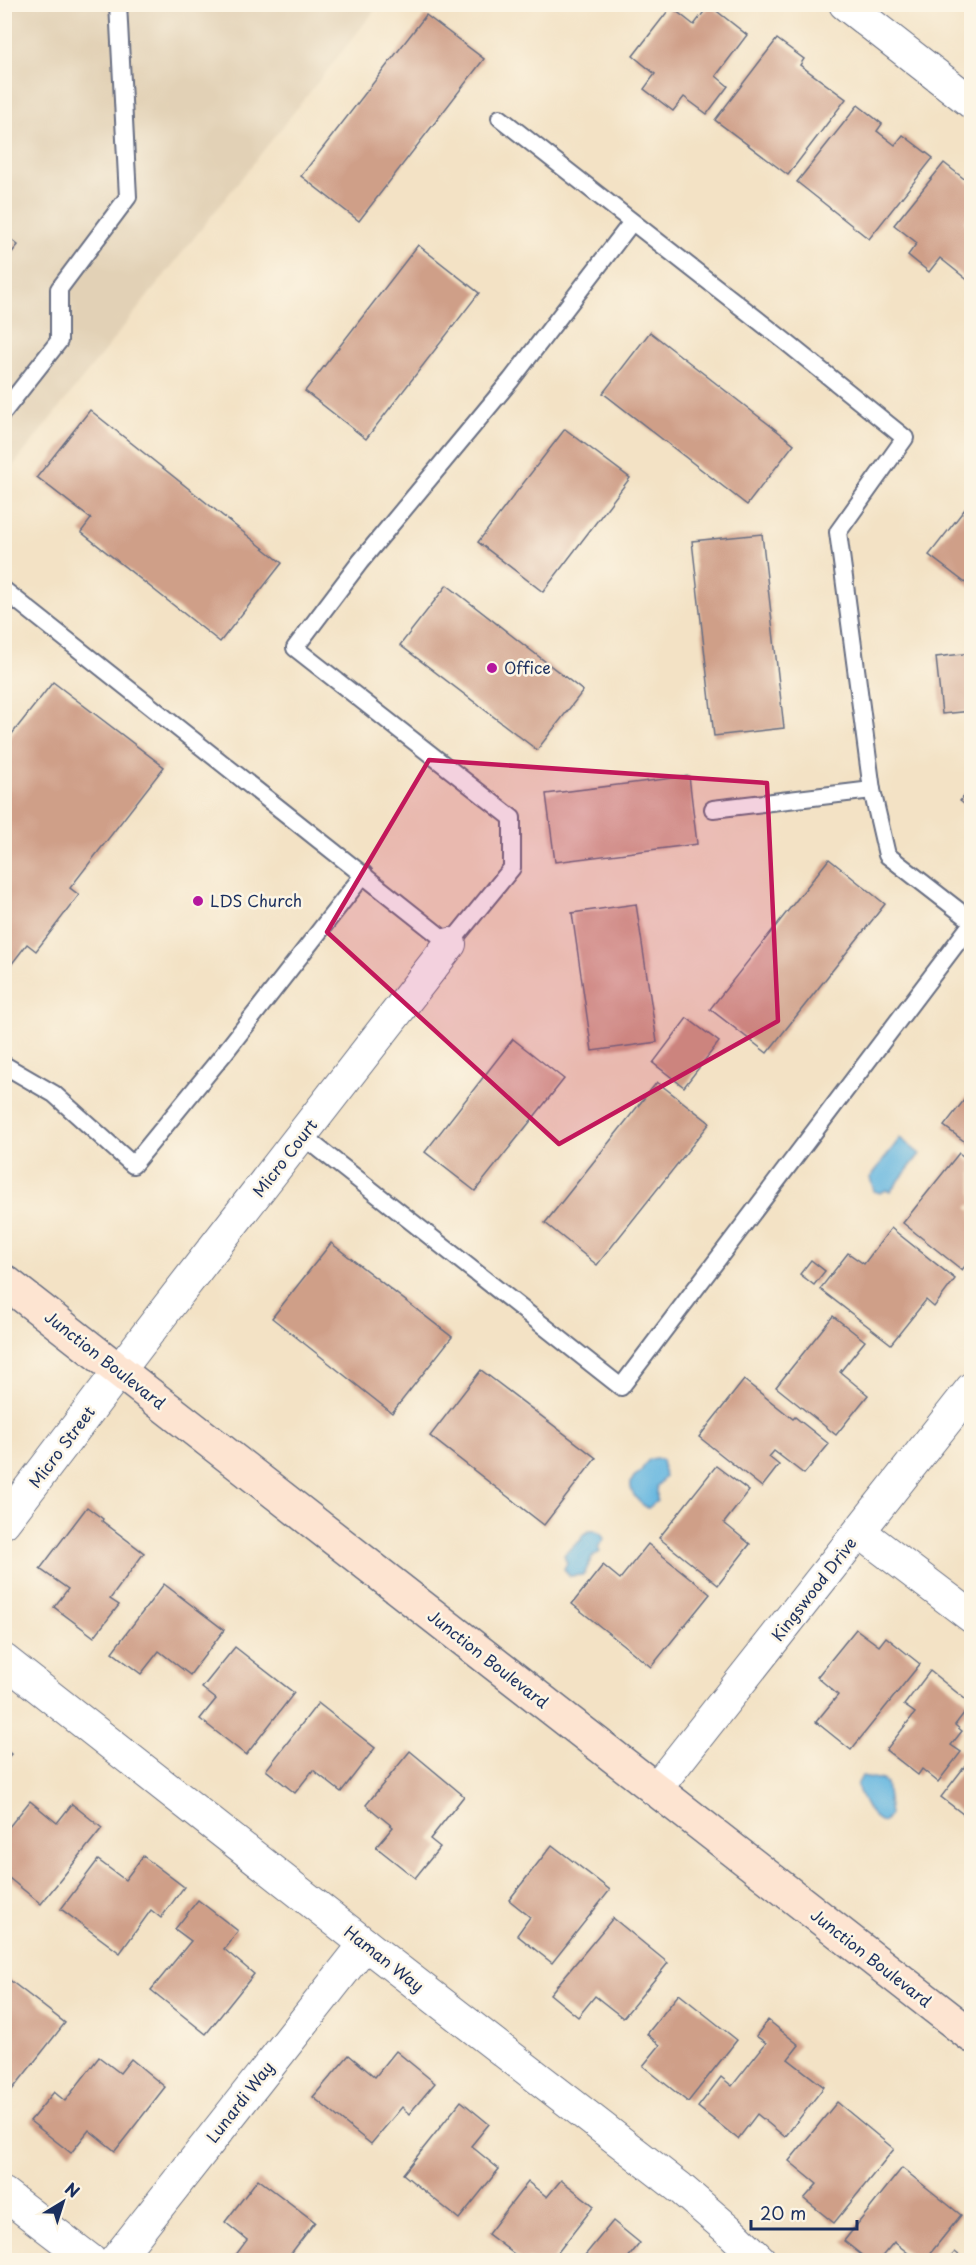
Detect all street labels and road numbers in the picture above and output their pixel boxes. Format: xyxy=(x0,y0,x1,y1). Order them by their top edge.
street label: Micro Court xyxy=(246,1113,323,1201)
street label: Junction Boulevard xyxy=(40,1304,171,1414)
street label: Micro Street xyxy=(22,1400,100,1492)
street label: Kingswood Drive xyxy=(765,1531,861,1645)
street label: Junction Boulevard xyxy=(423,1603,554,1713)
street label: Junction Boulevard xyxy=(806,1902,937,2012)
street label: Haman Way xyxy=(340,1919,430,1997)
street label: Lunardi Way xyxy=(200,2056,279,2147)

